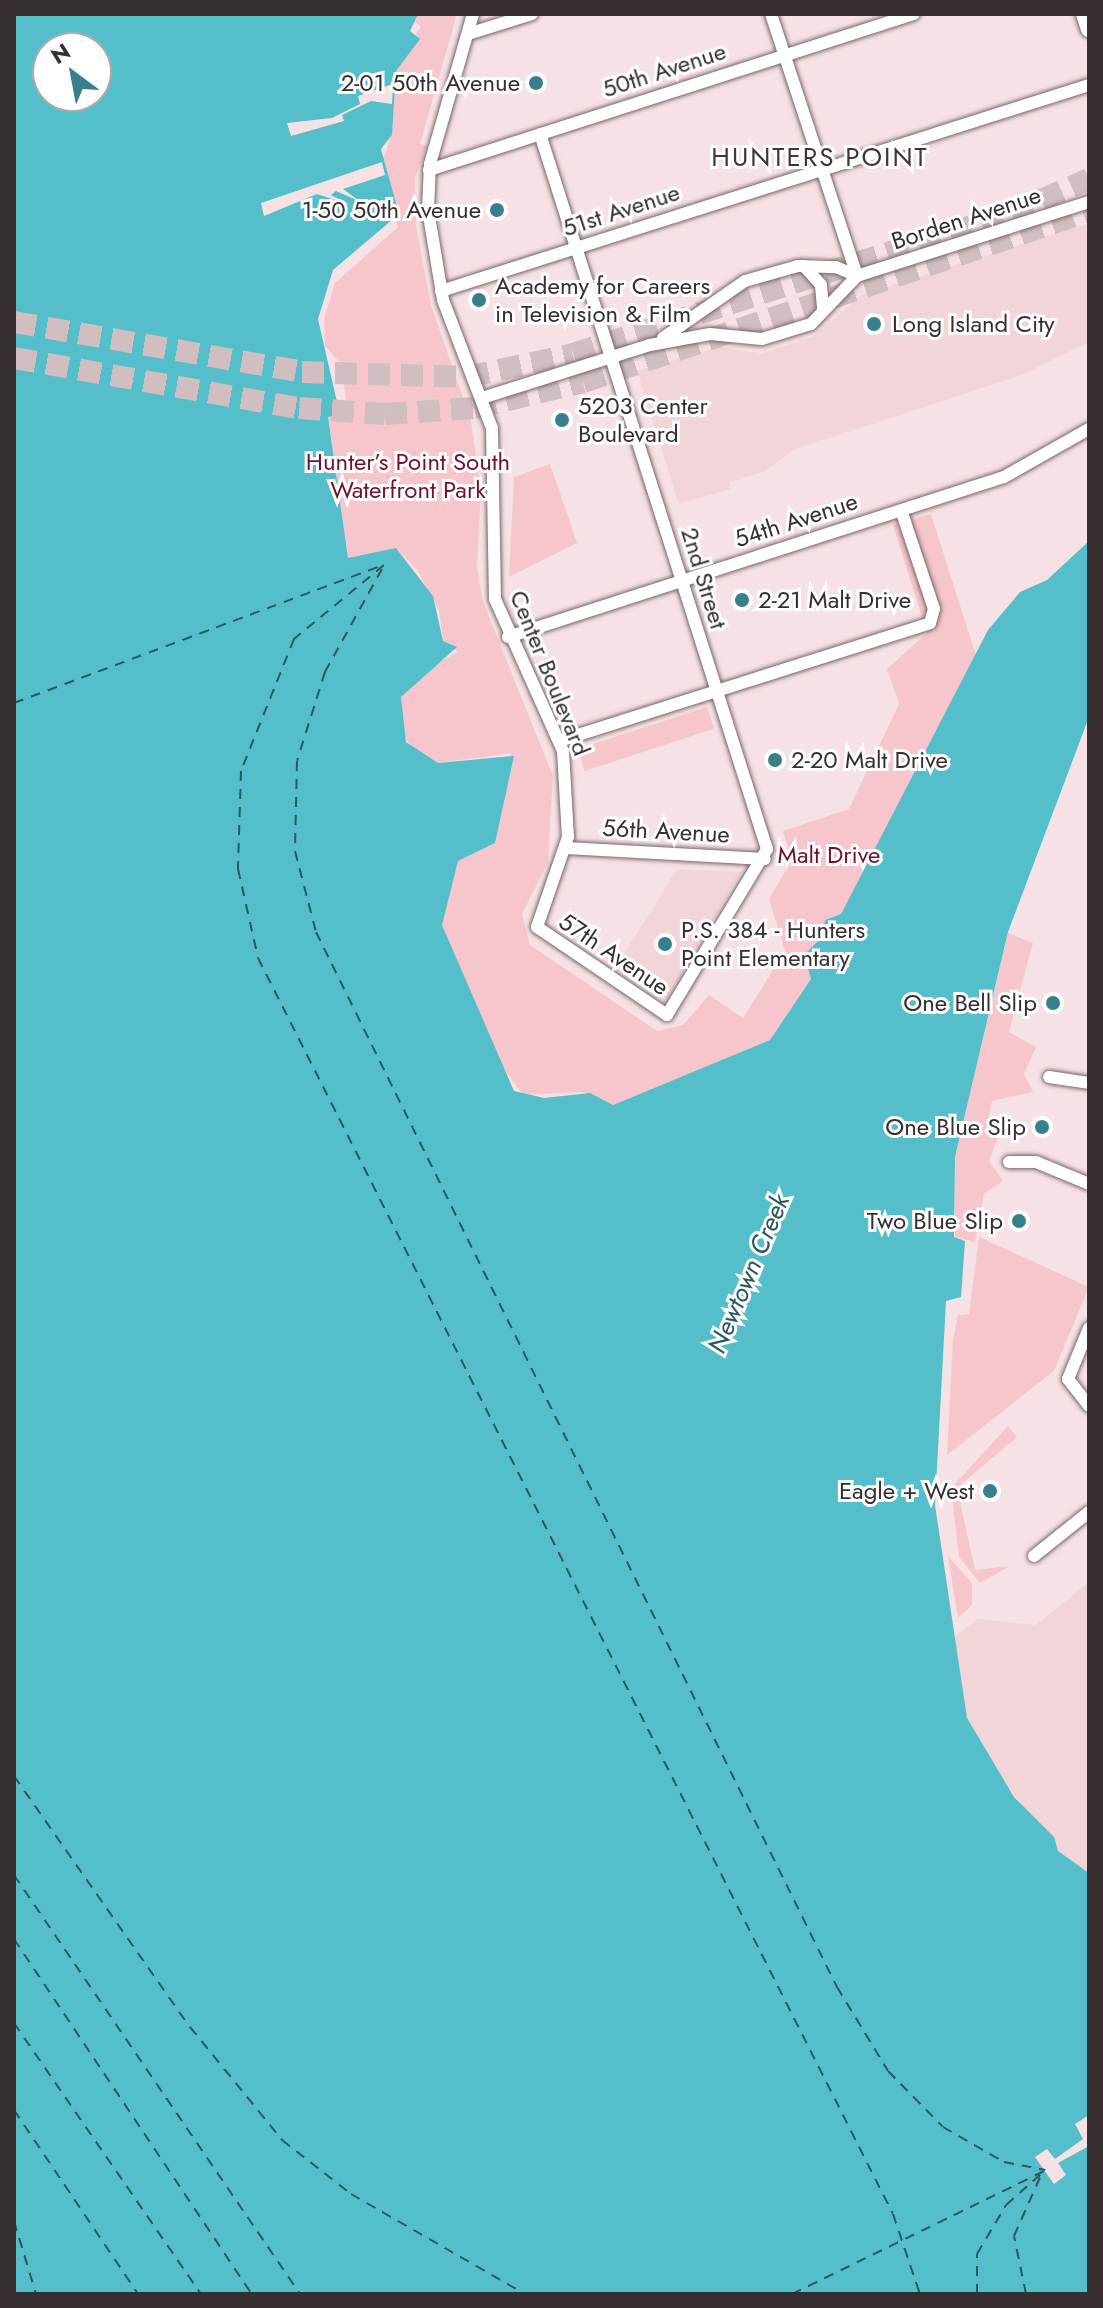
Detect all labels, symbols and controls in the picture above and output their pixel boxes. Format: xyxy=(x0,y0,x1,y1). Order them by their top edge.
north arrow xyxy=(32,32,112,112)
text: N xyxy=(44,35,76,72)
street label: 50th Avenue xyxy=(599,36,729,104)
place label: 2-01 50th Avenue xyxy=(341,69,520,97)
marker: 2-01 50th Avenue xyxy=(527,74,545,92)
district label: HUNTERS POINT xyxy=(711,142,929,174)
street label: 51st Avenue xyxy=(559,177,683,243)
street label: Borden Avenue xyxy=(888,180,1044,256)
place label: 1-50 50th Avenue xyxy=(302,196,481,224)
marker: 1-50 50th Avenue xyxy=(488,201,506,219)
place label: Academy for Careers in Television & Film xyxy=(495,272,710,328)
marker: Academy for Careers in Television & Film xyxy=(470,291,488,309)
place label: Long Island City xyxy=(892,310,1054,338)
marker: Long Island City xyxy=(863,313,885,335)
place label: 5203 Center Boulevard xyxy=(578,392,708,448)
marker: 5203 Center Boulevard xyxy=(553,411,571,429)
park label: Hunter’s Point South Waterfront Park xyxy=(306,448,510,504)
street label: 54th Avenue xyxy=(731,487,861,553)
street label: 2nd Street xyxy=(675,524,733,632)
street label: Center Boulevard xyxy=(504,586,596,760)
place label: 2-21 Malt Drive xyxy=(758,586,911,614)
marker: 2-21 Malt Drive xyxy=(733,591,751,609)
place label: 2-20 Malt Drive xyxy=(791,746,948,774)
marker: 2-20 Malt Drive xyxy=(766,751,784,769)
street label: 56th Avenue xyxy=(601,813,731,849)
park label: Malt Drive xyxy=(778,841,880,869)
street label: 57th Avenue xyxy=(554,907,674,1001)
place label: P.S. 384 - Hunters Point Elementary xyxy=(681,916,865,972)
marker: P.S. 384 - Hunters Point Elementary xyxy=(656,935,674,953)
place label: One Bell Slip xyxy=(903,989,1037,1017)
marker: One Bell Slip xyxy=(1044,994,1062,1012)
place label: One Blue Slip xyxy=(885,1113,1026,1141)
marker: One Blue Slip xyxy=(1033,1118,1051,1136)
water label: Newtown Creek xyxy=(701,1190,797,1358)
place label: Two Blue Slip xyxy=(867,1207,1003,1235)
marker: Two Blue Slip xyxy=(1010,1212,1028,1230)
place label: Eagle + West xyxy=(839,1477,974,1505)
marker: Eagle + West xyxy=(981,1482,999,1500)

